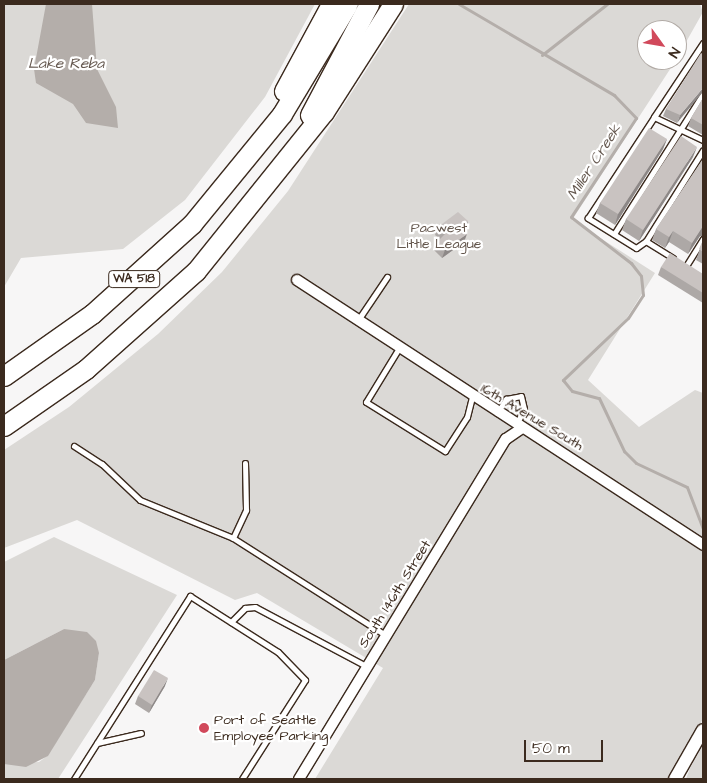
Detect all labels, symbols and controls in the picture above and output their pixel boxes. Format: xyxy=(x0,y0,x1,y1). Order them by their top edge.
north arrow xyxy=(637,20,687,70)
text: N xyxy=(663,43,685,61)
water label: Lake Reba xyxy=(28,55,104,73)
water label: Miller Creek xyxy=(563,121,625,203)
park label: Pacwest Little League xyxy=(397,220,481,252)
road number: WA 518 xyxy=(108,270,160,288)
street label: 16th Avenue South xyxy=(478,380,586,454)
street label: South 146th Street xyxy=(355,537,435,651)
place label: Port of Seattle Employee Parking xyxy=(214,712,328,744)
marker: Port of Seattle Employee Parking xyxy=(198,722,210,734)
scale bar xyxy=(527,730,606,762)
text: 50 m xyxy=(532,738,570,759)

